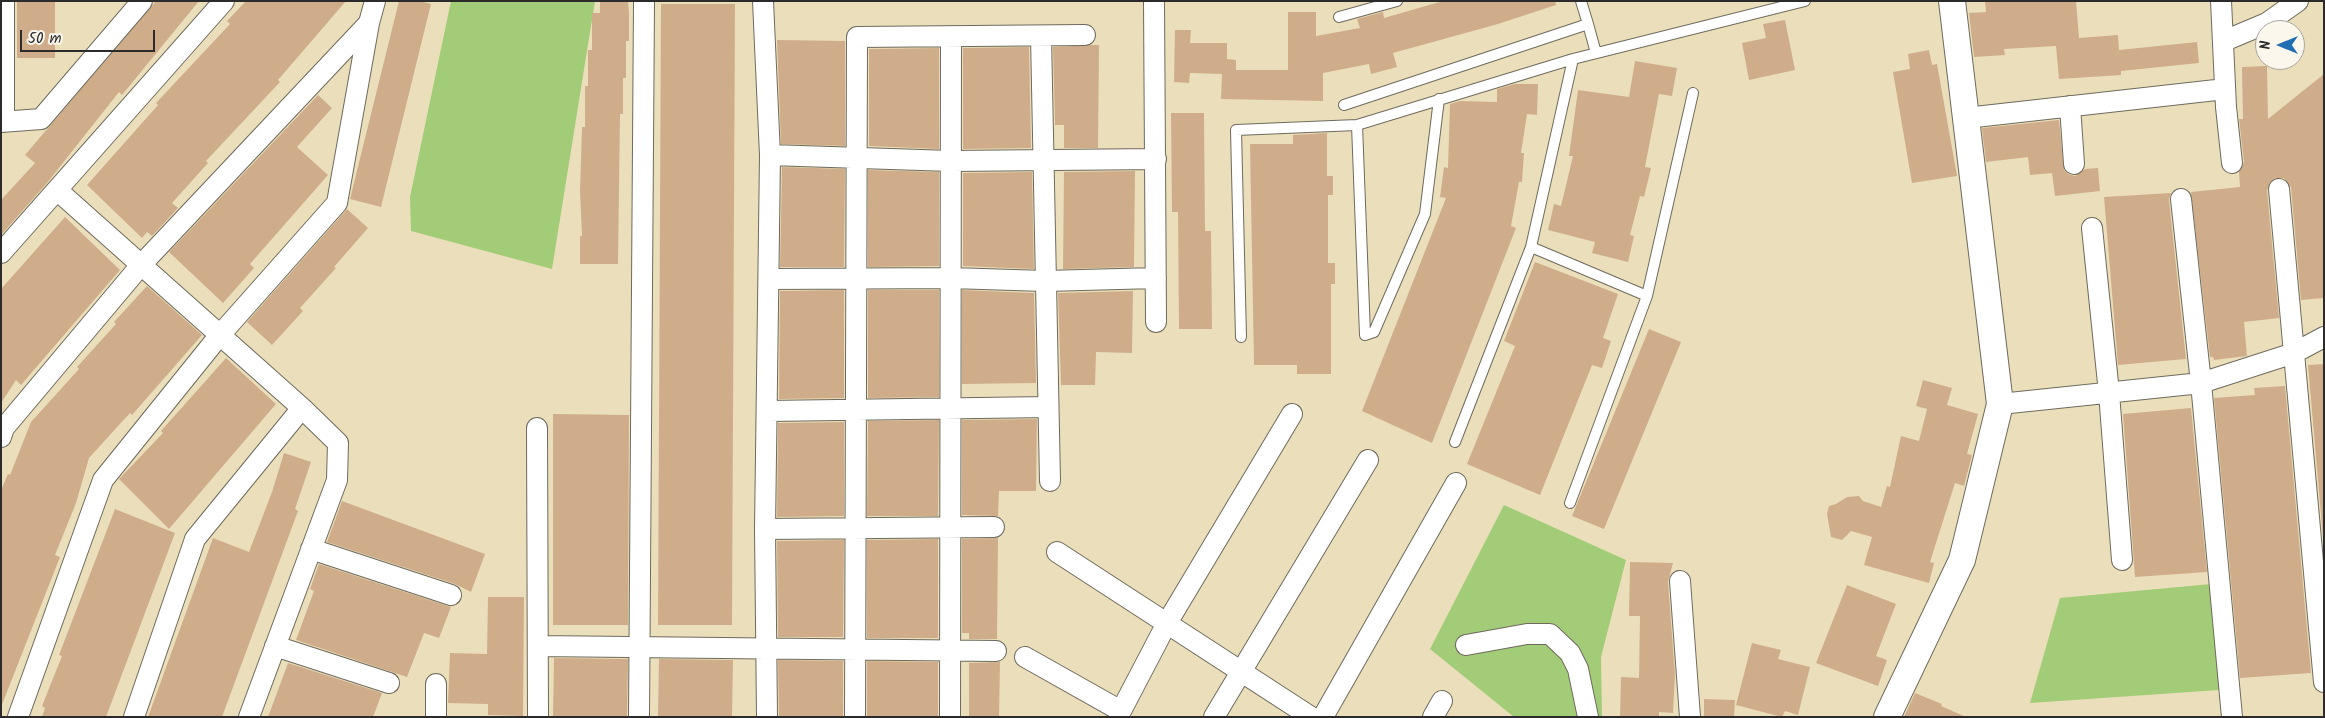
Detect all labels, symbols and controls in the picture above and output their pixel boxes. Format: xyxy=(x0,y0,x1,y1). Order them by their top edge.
scale bar xyxy=(22,20,158,52)
north arrow xyxy=(2255,20,2305,70)
text: 50 m xyxy=(28,27,62,51)
text: N xyxy=(2255,41,2277,49)

